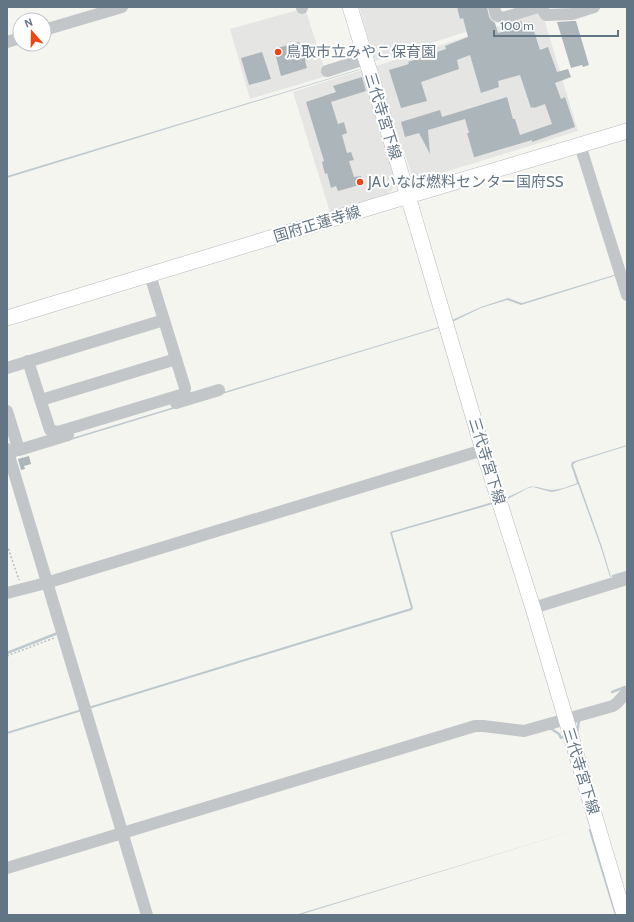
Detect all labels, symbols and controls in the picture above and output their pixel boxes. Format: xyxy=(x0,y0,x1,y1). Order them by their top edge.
north arrow xyxy=(12,12,52,52)
scale bar xyxy=(494,12,618,38)
text: N xyxy=(23,15,35,31)
text: 100 m xyxy=(500,18,534,33)
place label: 鳥取市立みやこ保育園 xyxy=(286,43,436,61)
marker: 鳥取市立みやこ保育園 xyxy=(273,47,283,57)
street label: 三代寺宮下線 xyxy=(361,70,405,162)
place label: JAいなば燃料センター国府SS xyxy=(367,173,564,191)
marker: JAいなば燃料センター国府SS xyxy=(355,177,365,187)
street label: 国府正蓮寺線 xyxy=(271,202,363,246)
street label: 三代寺宮下線 xyxy=(465,415,509,507)
street label: 三代寺宮下線 xyxy=(559,725,603,817)

